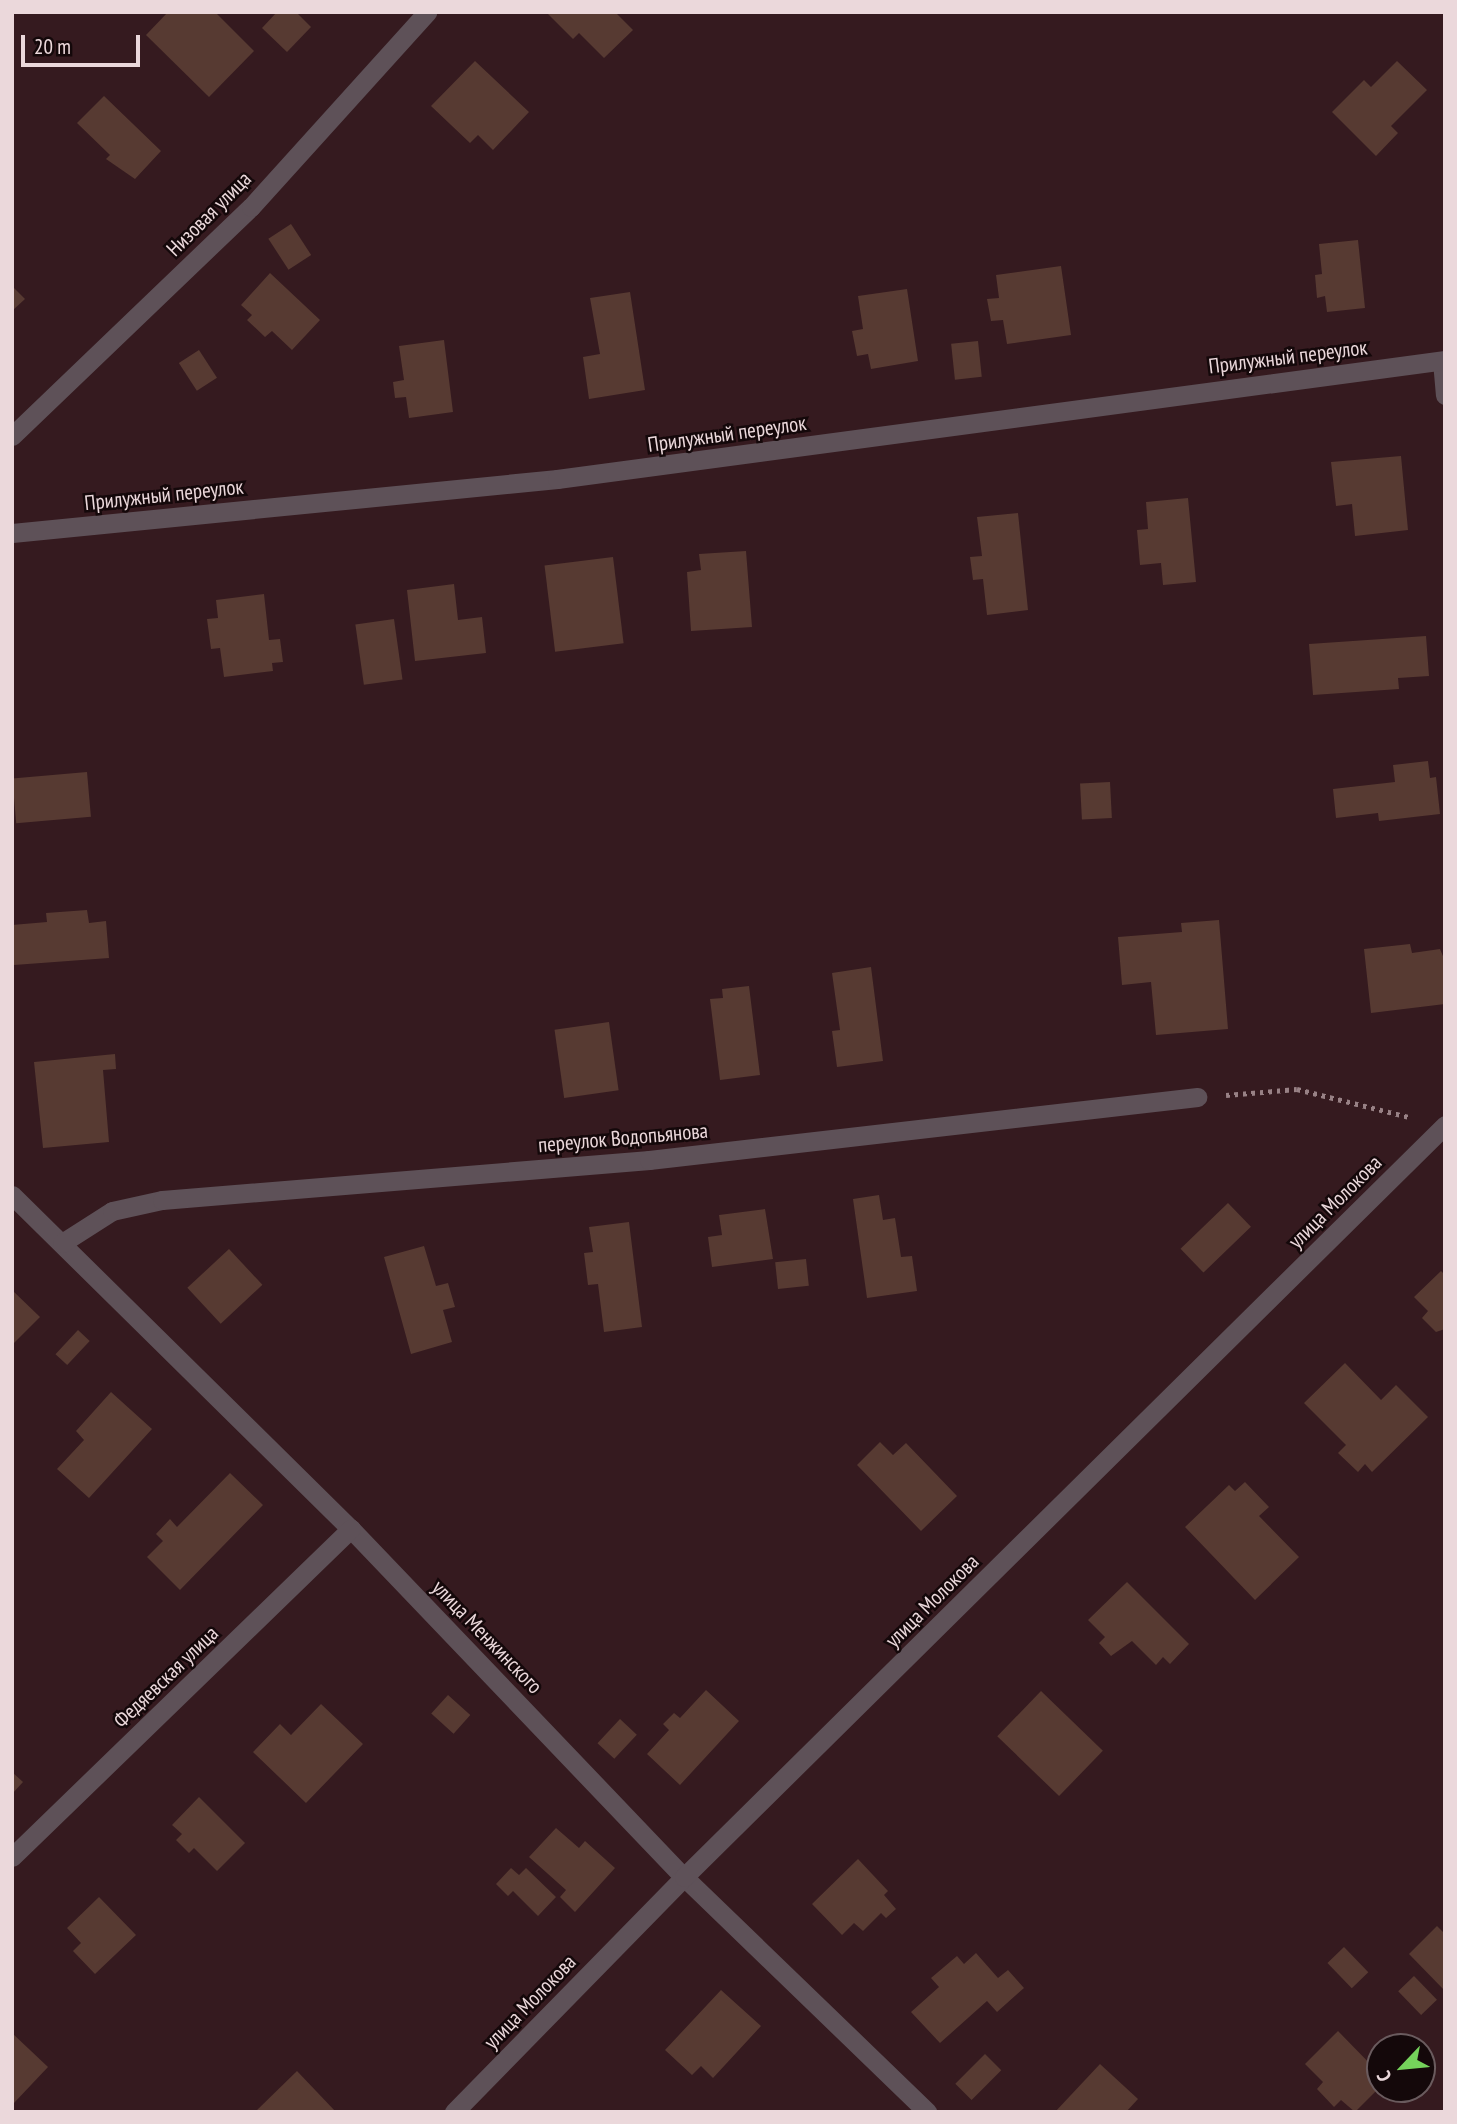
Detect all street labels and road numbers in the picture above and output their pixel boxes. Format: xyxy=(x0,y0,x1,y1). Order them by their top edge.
street label: Низовая улица xyxy=(161,166,257,262)
street label: Прилужный переулок xyxy=(1207,335,1369,379)
street label: Прилужный переулок xyxy=(646,410,808,458)
street label: Прилужный переулок xyxy=(83,474,245,516)
street label: переулок Водопьянова xyxy=(537,1118,709,1158)
street label: улица Молокова xyxy=(1283,1150,1387,1254)
street label: улица Молокова xyxy=(880,1549,984,1653)
street label: улица Менжинского xyxy=(427,1575,547,1699)
street label: Федяевская улица xyxy=(108,1621,224,1733)
street label: улица Молокова xyxy=(479,1950,581,2054)

